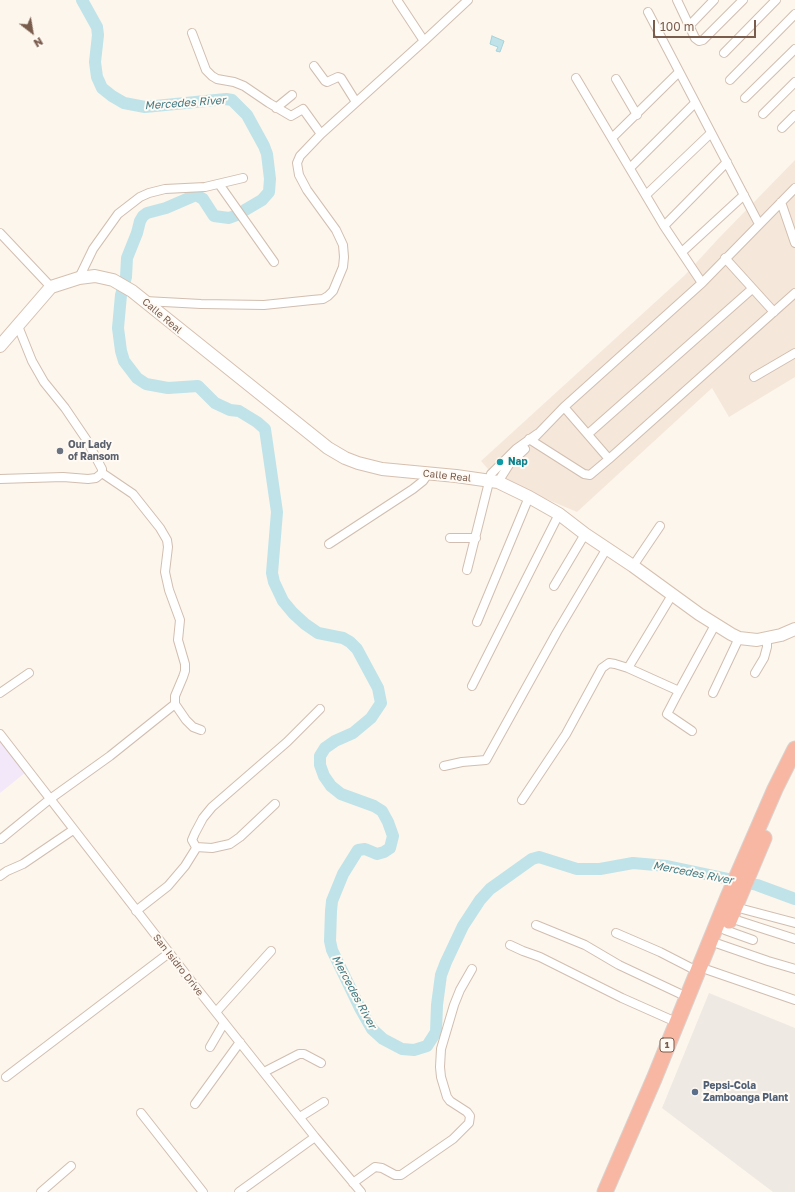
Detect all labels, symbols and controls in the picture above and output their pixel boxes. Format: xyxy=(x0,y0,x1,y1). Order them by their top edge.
north arrow xyxy=(12,12,52,52)
scale bar xyxy=(655,12,758,38)
text: 100 m xyxy=(660,19,694,34)
text: N xyxy=(32,35,45,50)
water label: Mercedes River xyxy=(144,94,226,112)
street label: Calle Real xyxy=(140,296,184,336)
place label: Our Lady of Ransom xyxy=(68,439,119,462)
marker: Our Lady of Ransom xyxy=(55,446,65,456)
place label: Nap xyxy=(508,456,528,468)
marker: Nap xyxy=(495,457,505,467)
street label: Calle Real xyxy=(422,468,472,484)
water label: Mercedes River xyxy=(652,859,734,887)
street label: San Isidro Drive xyxy=(150,932,206,998)
water label: Mercedes River xyxy=(329,953,379,1031)
road number: 1 xyxy=(660,1038,674,1052)
place label: Pepsi-Cola Zamboanga Plant xyxy=(703,1080,788,1104)
marker: Pepsi-Cola Zamboanga Plant xyxy=(690,1087,700,1097)

